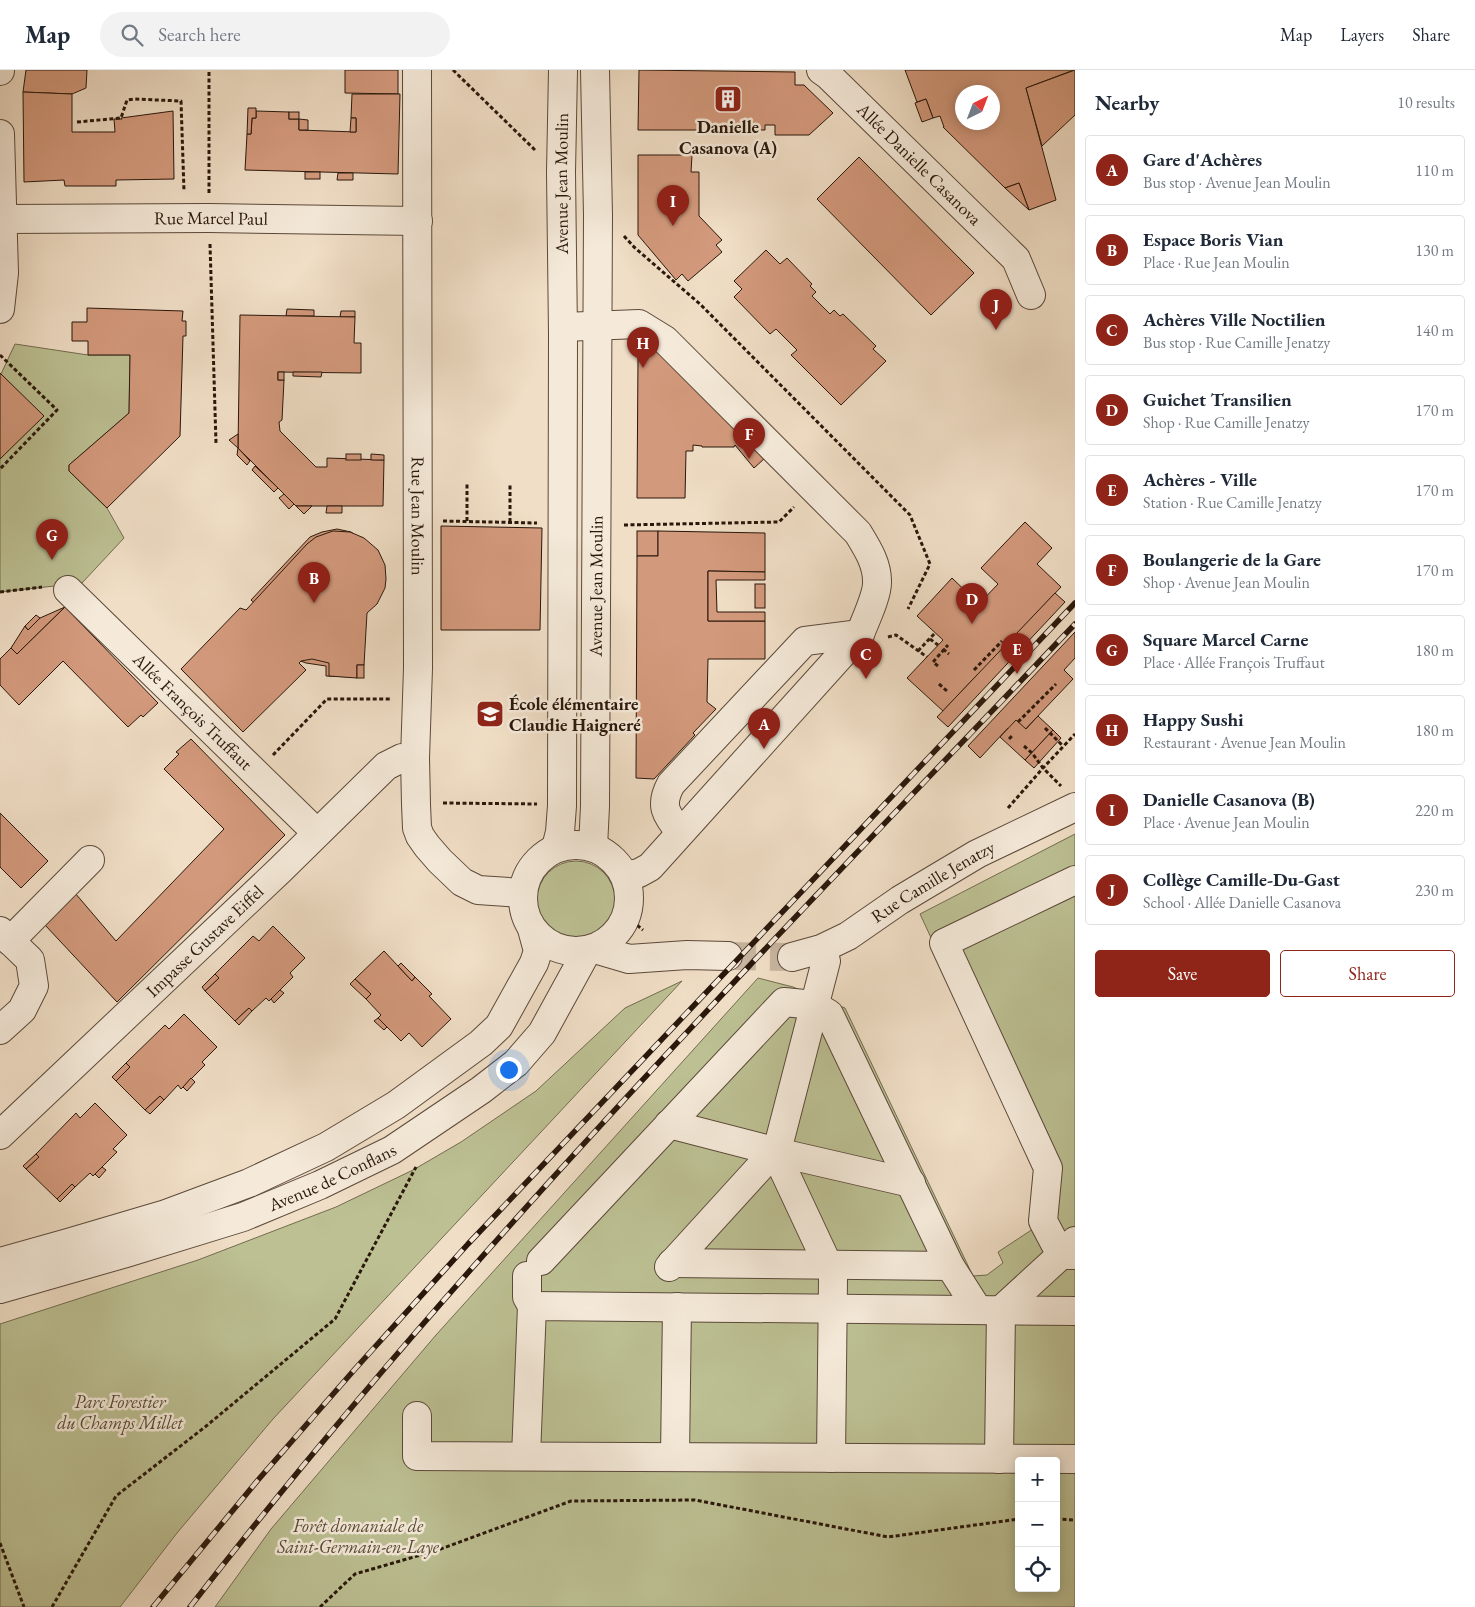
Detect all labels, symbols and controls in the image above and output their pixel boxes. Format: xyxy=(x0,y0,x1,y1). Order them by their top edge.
search box xyxy=(100,12,450,57)
text: Map xyxy=(25,19,70,50)
icon: search xyxy=(118,21,146,49)
text: Search here xyxy=(158,22,241,47)
text: Map xyxy=(1280,23,1312,46)
text: Layers xyxy=(1340,23,1384,46)
text: Share xyxy=(1412,23,1450,46)
building icon: Danielle Casanova (A) xyxy=(713,84,743,114)
north arrow xyxy=(955,85,1000,130)
text: Nearby xyxy=(1095,89,1159,116)
text: 10 results xyxy=(1397,92,1455,113)
street label: Allée Danielle Casanova xyxy=(851,97,987,230)
street label: Avenue Jean Moulin xyxy=(549,112,573,255)
place label: Danielle Casanova (A) xyxy=(679,115,777,159)
text: Gare d'Achères xyxy=(1143,147,1262,172)
text: A xyxy=(1106,160,1118,181)
text: 110 m xyxy=(1415,160,1454,181)
text: Bus stop · Avenue Jean Moulin xyxy=(1143,172,1331,193)
pin: I xyxy=(657,185,689,226)
street label: Rue Marcel Paul xyxy=(154,206,268,230)
text: Espace Boris Vian xyxy=(1143,227,1283,252)
text: B xyxy=(1107,240,1117,261)
text: 130 m xyxy=(1415,240,1454,261)
text: Place · Rue Jean Moulin xyxy=(1143,252,1290,273)
pin: J xyxy=(980,289,1012,330)
text: Achères Ville Noctilien xyxy=(1143,307,1326,332)
text: C xyxy=(1106,320,1118,341)
text: 140 m xyxy=(1415,320,1454,341)
pin: H xyxy=(627,327,659,368)
text: Bus stop · Rue Camille Jenatzy xyxy=(1143,332,1330,353)
text: Guichet Transilien xyxy=(1143,387,1292,412)
text: D xyxy=(1106,400,1118,421)
text: 170 m xyxy=(1415,400,1454,421)
text: Shop · Rue Camille Jenatzy xyxy=(1143,412,1310,433)
pin: F xyxy=(733,418,765,459)
street label: Rue Jean Moulin xyxy=(407,456,430,576)
text: Achères - Ville xyxy=(1143,467,1257,492)
text: E xyxy=(1107,480,1117,501)
text: 170 m xyxy=(1415,480,1454,501)
text: Station · Rue Camille Jenatzy xyxy=(1143,492,1322,513)
street label: Avenue Jean Moulin xyxy=(584,515,607,658)
pin: G xyxy=(36,519,68,560)
text: Boulangerie de la Gare xyxy=(1143,547,1321,572)
text: F xyxy=(1108,560,1116,581)
text: 170 m xyxy=(1415,560,1454,581)
pin: B xyxy=(298,562,330,603)
text: Shop · Avenue Jean Moulin xyxy=(1143,572,1310,593)
pin: D xyxy=(956,583,988,624)
text: Square Marcel Carne xyxy=(1143,627,1308,652)
pin: E xyxy=(1001,633,1033,674)
pin: C xyxy=(850,638,882,679)
text: G xyxy=(1106,640,1118,661)
text: 180 m xyxy=(1415,640,1454,661)
street label: Allée François Truffaut xyxy=(127,647,258,775)
text: Place · Allée François Truffaut xyxy=(1143,652,1325,673)
place label: École élémentaire Claudie Haigneré xyxy=(509,692,641,736)
school or university icon: École élémentaire Claudie Haigneré xyxy=(475,699,505,729)
text: Happy Sushi xyxy=(1143,707,1244,732)
pin: A xyxy=(748,708,780,749)
text: H xyxy=(1106,720,1118,741)
text: 180 m xyxy=(1415,720,1454,741)
text: Restaurant · Avenue Jean Moulin xyxy=(1143,732,1346,753)
text: Danielle Casanova (B) xyxy=(1143,787,1315,812)
text: I xyxy=(1109,800,1115,821)
text: 220 m xyxy=(1415,800,1454,821)
text: Place · Avenue Jean Moulin xyxy=(1143,812,1310,833)
street label: Rue Camille Jenatzy xyxy=(866,835,998,928)
text: Collège Camille-Du-Gast xyxy=(1143,867,1340,892)
street label: Impasse Gustave Eiffel xyxy=(141,880,268,1002)
text: J xyxy=(1109,880,1115,901)
text: 230 m xyxy=(1415,880,1454,901)
text: School · Allée Danielle Casanova xyxy=(1143,892,1341,913)
button: Save xyxy=(1095,950,1270,997)
button: Share xyxy=(1280,950,1455,997)
your location xyxy=(496,1057,522,1083)
street label: Avenue de Conflans xyxy=(264,1138,401,1217)
park label: Parc Forestier du Champs Millet xyxy=(57,1390,183,1435)
map controls xyxy=(1015,1457,1060,1592)
button: + xyxy=(1015,1457,1060,1502)
button: − xyxy=(1015,1502,1060,1547)
park label: Forêt domaniale de Saint-Germain-en-Laye xyxy=(276,1514,440,1559)
button: locate xyxy=(1015,1547,1060,1592)

